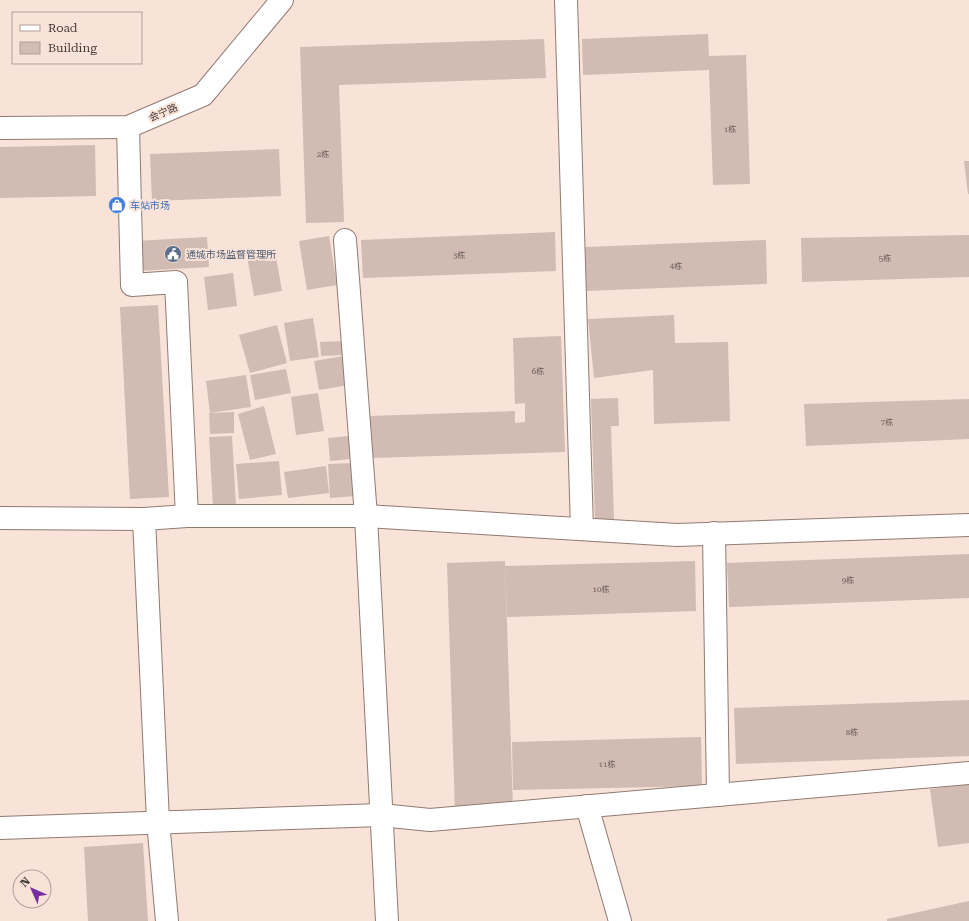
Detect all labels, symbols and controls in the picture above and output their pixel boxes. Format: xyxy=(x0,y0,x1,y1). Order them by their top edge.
legend xyxy=(12,12,142,64)
text: Road xyxy=(48,21,78,35)
text: Building xyxy=(48,41,97,55)
street label: 会宁路 xyxy=(147,102,179,123)
house number: 1栋 xyxy=(724,124,736,134)
house number: 2栋 xyxy=(317,149,329,159)
shop icon: 车站市场 xyxy=(107,195,127,215)
place label: 车站市场 xyxy=(130,200,170,211)
public building icon: 通城市场监督管理所 xyxy=(163,244,183,264)
place label: 通城市场监督管理所 xyxy=(186,249,276,260)
house number: 3栋 xyxy=(453,250,465,260)
house number: 5栋 xyxy=(879,253,891,263)
house number: 4栋 xyxy=(670,261,682,271)
house number: 6栋 xyxy=(532,366,544,376)
house number: 7栋 xyxy=(881,417,893,427)
house number: 9栋 xyxy=(842,575,854,585)
house number: 10栋 xyxy=(593,584,609,594)
house number: 8栋 xyxy=(846,727,858,737)
house number: 11栋 xyxy=(599,759,615,769)
north arrow xyxy=(12,869,52,909)
text: N xyxy=(18,874,33,890)

